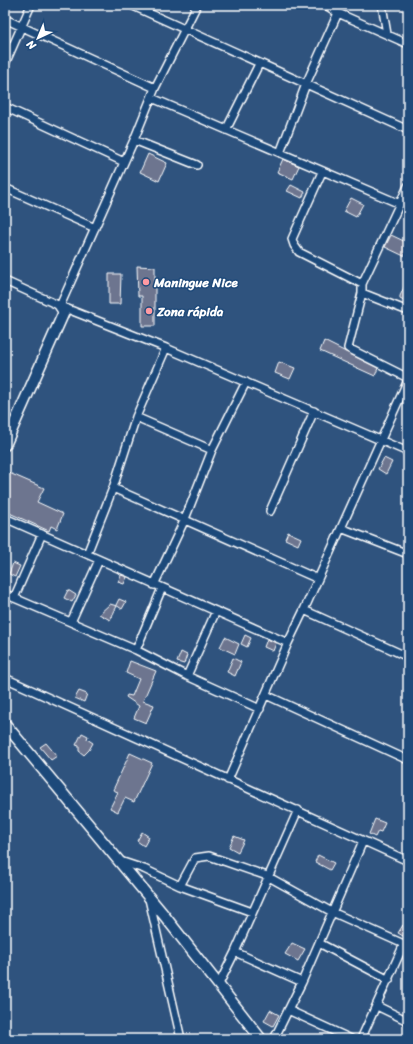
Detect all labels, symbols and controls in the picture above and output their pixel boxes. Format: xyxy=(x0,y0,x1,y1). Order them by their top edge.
north arrow xyxy=(18,18,58,58)
text: N xyxy=(22,35,41,55)
place label: Maningue Nice xyxy=(153,271,238,294)
marker: Maningue Nice xyxy=(141,277,151,287)
place label: Zona rápida xyxy=(156,300,224,323)
marker: Zona rápida xyxy=(144,306,154,316)

